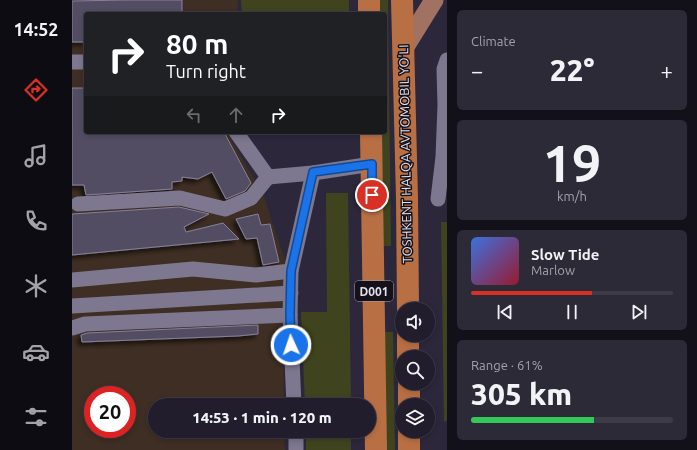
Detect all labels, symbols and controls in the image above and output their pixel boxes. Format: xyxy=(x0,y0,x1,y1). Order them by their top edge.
text: 14:52 xyxy=(13,19,59,39)
icon: right xyxy=(100,28,152,80)
text: 80 m xyxy=(166,28,228,59)
text: Climate xyxy=(471,34,516,48)
street label: TOSHKENT HALQA AVTOMOBIL YO'LI xyxy=(396,44,415,264)
text: 22° xyxy=(550,53,594,87)
text: − xyxy=(471,58,483,83)
text: + xyxy=(661,58,673,83)
text: Turn right xyxy=(166,61,246,81)
icon: directions xyxy=(22,76,50,104)
icon: left xyxy=(183,104,205,126)
icon: ahead xyxy=(225,104,247,126)
icon: right xyxy=(267,104,289,126)
text: 19 xyxy=(543,134,601,192)
icon: music xyxy=(22,142,50,170)
pin xyxy=(355,178,389,212)
icon: arrive xyxy=(361,184,383,206)
text: km/h xyxy=(557,189,587,203)
icon: phone xyxy=(22,207,50,235)
text: Slow Tide xyxy=(531,246,599,263)
text: Marlow xyxy=(531,263,575,277)
icon: climate xyxy=(22,272,50,300)
road number: D001 xyxy=(355,281,393,301)
icon: previous xyxy=(494,301,516,323)
icon: pause xyxy=(561,301,583,323)
icon: next xyxy=(628,301,650,323)
map controls xyxy=(395,302,435,438)
button: sound xyxy=(395,302,435,342)
position arrow xyxy=(270,324,312,366)
icon: car xyxy=(22,338,50,366)
button: search xyxy=(395,350,435,390)
text: Range · 61% xyxy=(471,358,543,372)
text: 305 km xyxy=(471,377,572,411)
speed limit sign: 20 xyxy=(84,386,136,438)
button: layers xyxy=(395,398,435,438)
icon: filters xyxy=(22,403,50,431)
text: 14:53 · 1 min · 120 m xyxy=(192,409,332,426)

